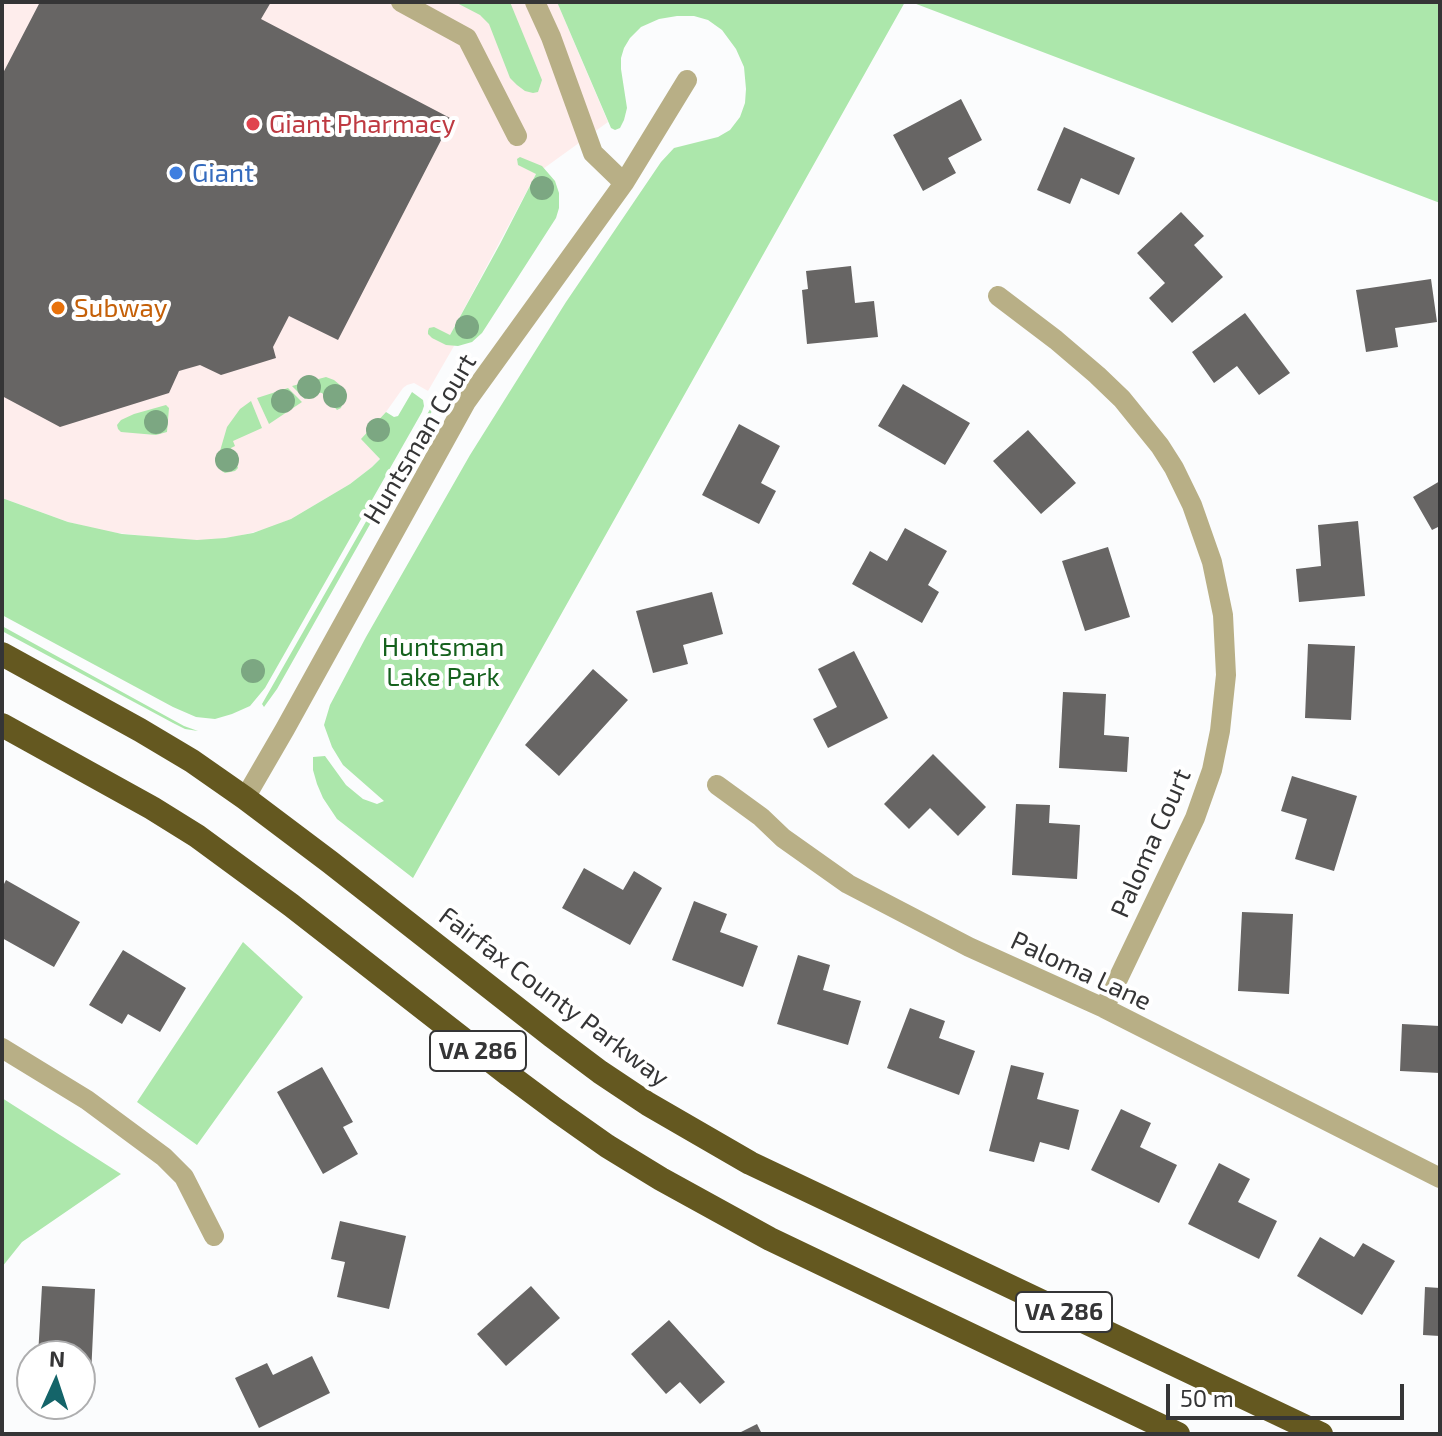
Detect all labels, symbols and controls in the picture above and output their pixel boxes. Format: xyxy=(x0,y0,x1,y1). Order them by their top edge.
place label: Giant Pharmacy xyxy=(269,108,456,140)
marker: Giant Pharmacy xyxy=(244,115,262,133)
place label: Giant xyxy=(192,157,254,189)
marker: Giant xyxy=(167,164,185,182)
place label: Subway xyxy=(74,292,168,324)
marker: Subway xyxy=(49,299,67,317)
street label: Huntsman Court xyxy=(357,348,483,530)
park label: Huntsman Lake Park xyxy=(382,631,504,692)
street label: Paloma Court xyxy=(1104,764,1198,922)
street label: Fairfax County Parkway xyxy=(433,900,675,1094)
street label: Paloma Lane xyxy=(1006,925,1156,1017)
road number: VA 286 xyxy=(430,1031,526,1071)
road number: VA 286 xyxy=(1016,1292,1112,1332)
north arrow xyxy=(16,1340,96,1420)
text: N xyxy=(49,1345,66,1371)
scale bar xyxy=(1170,1368,1408,1418)
text: 50 m xyxy=(1180,1383,1234,1412)

